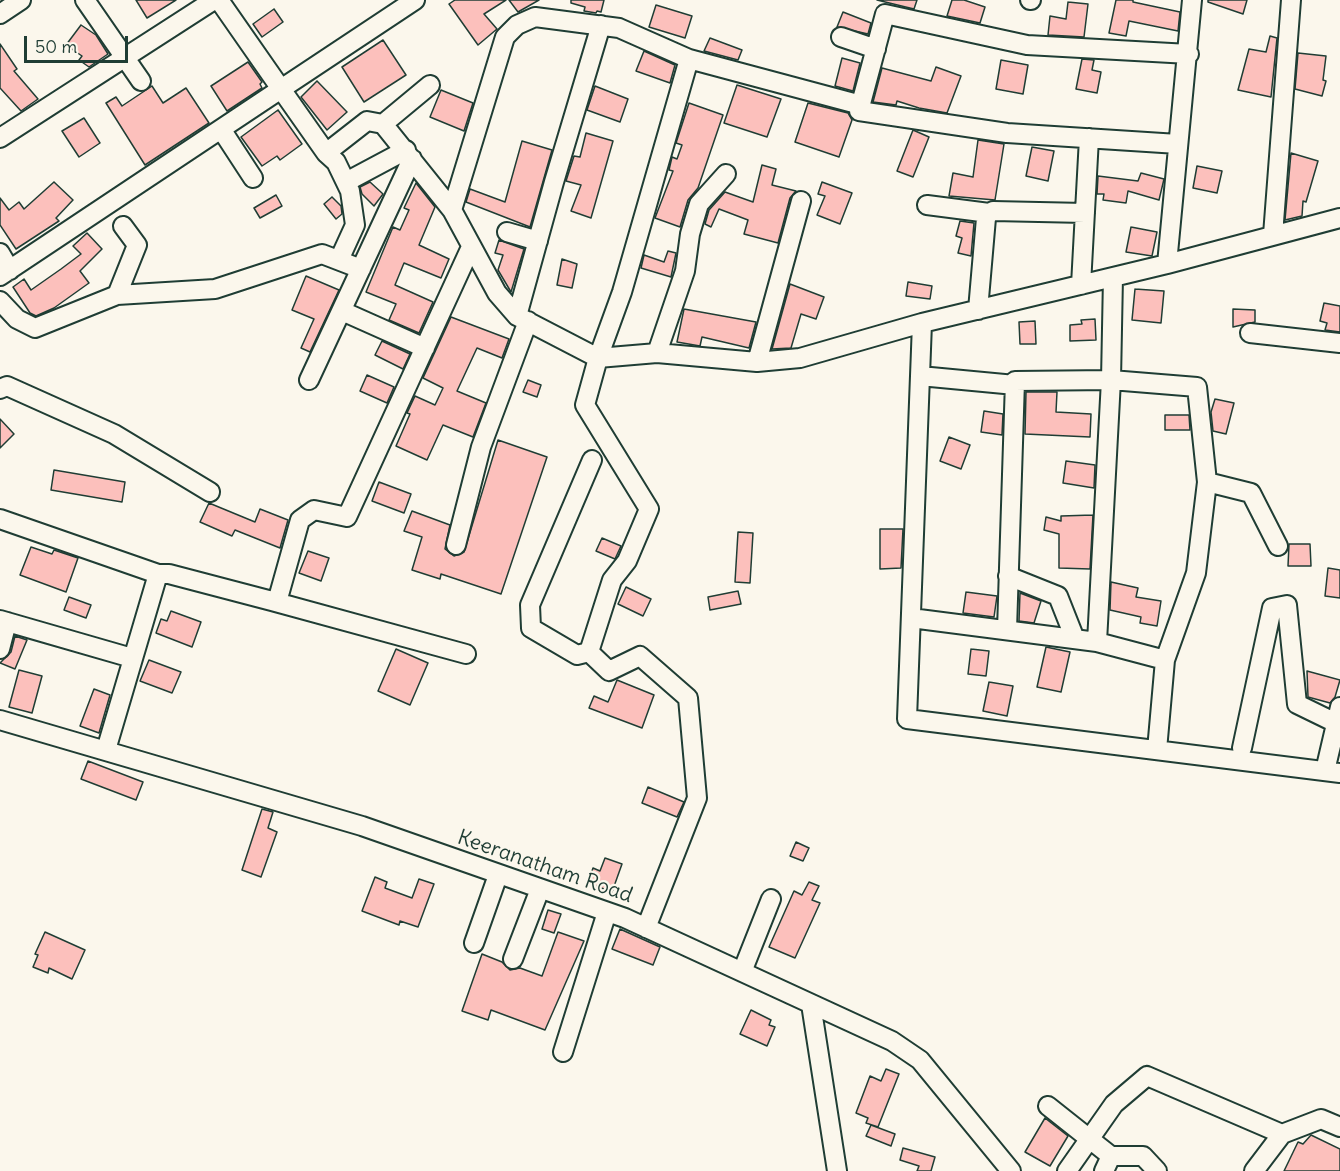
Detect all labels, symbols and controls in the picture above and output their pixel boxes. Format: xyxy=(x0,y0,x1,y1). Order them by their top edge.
scale bar xyxy=(27,24,130,62)
text: 50 m xyxy=(35,35,77,58)
street label: Keeranatham Road xyxy=(454,825,636,909)

